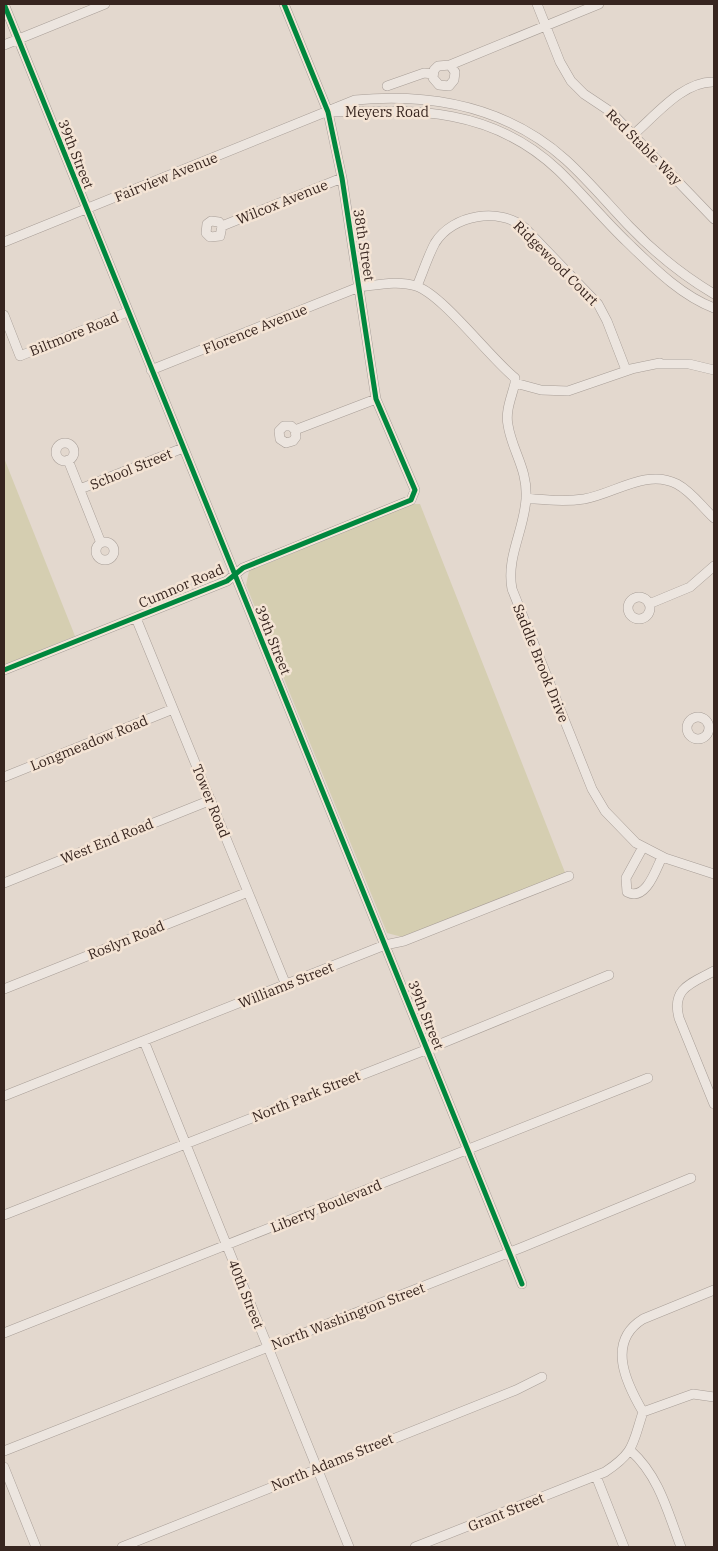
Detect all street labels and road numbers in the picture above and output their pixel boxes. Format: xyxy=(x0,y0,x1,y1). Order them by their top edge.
street label: Meyers Road xyxy=(345,103,430,121)
street label: Red Stable Way xyxy=(602,105,686,189)
street label: 39th Street xyxy=(54,117,98,191)
street label: Fairview Avenue xyxy=(112,148,220,206)
street label: Wilcox Avenue xyxy=(234,175,330,229)
street label: 38th Street xyxy=(349,208,379,283)
street label: Ridgewood Court xyxy=(510,217,602,309)
street label: Florence Avenue xyxy=(200,300,310,358)
street label: Biltmore Road xyxy=(27,308,122,360)
street label: School Street xyxy=(87,444,175,494)
street label: Cumnor Road xyxy=(136,560,227,612)
street label: Saddle Brook Drive xyxy=(509,601,573,725)
street label: 39th Street xyxy=(251,603,295,677)
street label: Longmeadow Road xyxy=(28,711,151,775)
street label: Tower Road xyxy=(188,762,234,841)
street label: West End Road xyxy=(58,814,156,868)
street label: Roslyn Road xyxy=(85,916,167,964)
street label: Williams Street xyxy=(236,958,336,1012)
street label: 39th Street xyxy=(404,978,448,1052)
street label: North Park Street xyxy=(249,1066,363,1126)
street label: Liberty Boulevard xyxy=(268,1175,385,1236)
street label: 40th Street xyxy=(224,1257,268,1331)
street label: North Washington Street xyxy=(269,1278,427,1354)
street label: North Adams Street xyxy=(268,1429,396,1495)
street label: Grant Street xyxy=(465,1489,547,1535)

